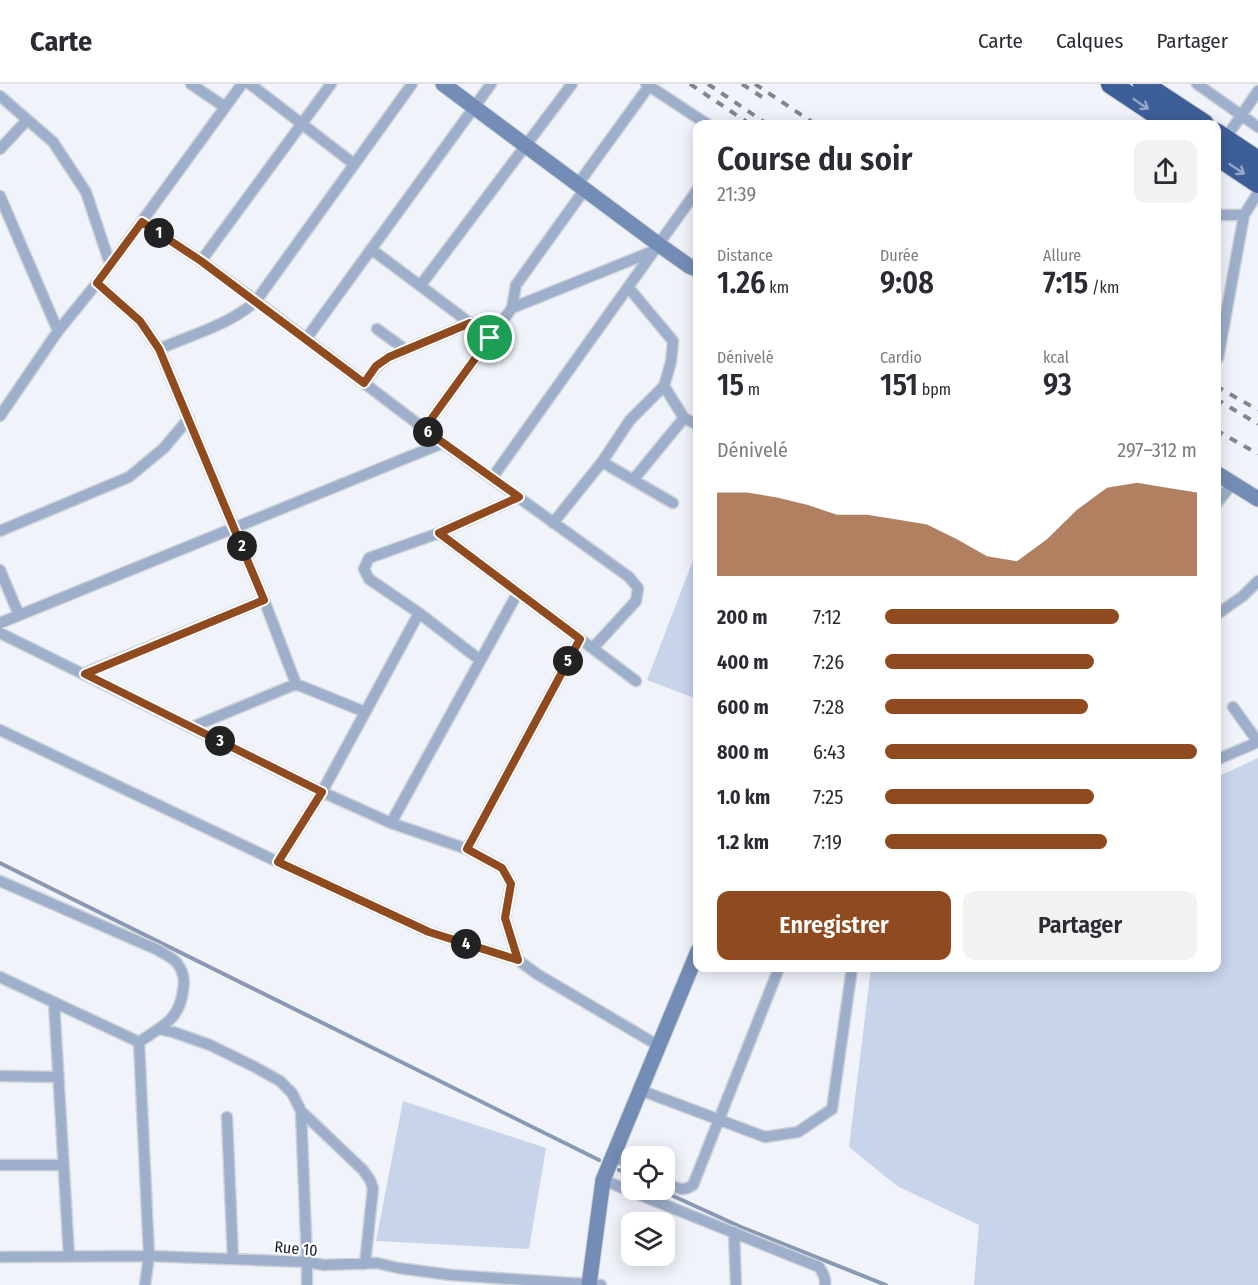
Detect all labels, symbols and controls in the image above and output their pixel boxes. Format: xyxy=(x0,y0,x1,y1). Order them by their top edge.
text: Carte xyxy=(30,25,92,58)
text: Carte xyxy=(978,28,1023,54)
text: Calques xyxy=(1056,28,1123,54)
text: Partager xyxy=(1156,28,1228,54)
one-way arrow xyxy=(1132,98,1149,110)
text: Course du soir xyxy=(717,139,913,179)
button: share xyxy=(1134,140,1197,203)
one-way arrow xyxy=(1229,163,1245,175)
text: 21:39 xyxy=(717,182,756,206)
pin: 1 xyxy=(144,218,174,248)
text: 1 xyxy=(156,223,162,242)
text: Distance xyxy=(717,246,773,265)
text: Durée xyxy=(880,246,919,265)
text: Allure xyxy=(1043,246,1081,265)
text: 1.26 xyxy=(717,265,766,301)
text: 9:08 xyxy=(880,265,934,301)
text: 7:15 xyxy=(1043,265,1088,301)
text: km xyxy=(766,278,789,297)
text: /km xyxy=(1088,278,1119,297)
pin xyxy=(464,312,515,363)
icon: arrive xyxy=(473,321,506,354)
text: Dénivelé xyxy=(717,348,774,367)
text: Cardio xyxy=(880,348,922,367)
text: kcal xyxy=(1043,348,1069,367)
text: 15 xyxy=(717,367,744,403)
text: 151 xyxy=(880,367,918,403)
text: 93 xyxy=(1043,367,1072,403)
text: m xyxy=(744,380,760,399)
text: bpm xyxy=(918,380,951,399)
pin: 6 xyxy=(413,417,443,447)
text: 6 xyxy=(424,422,432,441)
text: Dénivelé xyxy=(717,438,788,462)
text: 297–312 m xyxy=(1117,438,1197,462)
pin: 2 xyxy=(227,531,257,561)
text: 2 xyxy=(238,536,246,555)
text: 200 m xyxy=(717,605,768,629)
text: 7:12 xyxy=(813,605,841,629)
pin: 5 xyxy=(553,646,583,676)
text: 400 m xyxy=(717,650,769,674)
text: 7:26 xyxy=(813,650,844,674)
text: 5 xyxy=(564,651,572,670)
text: 600 m xyxy=(717,695,769,719)
text: 7:28 xyxy=(813,695,844,719)
pin: 3 xyxy=(205,726,235,756)
text: 3 xyxy=(216,731,224,750)
text: 800 m xyxy=(717,740,769,764)
text: 6:43 xyxy=(813,740,845,764)
text: 1.0 km xyxy=(717,785,770,809)
text: 7:25 xyxy=(813,785,843,809)
text: 1.2 km xyxy=(717,830,769,854)
text: 7:19 xyxy=(813,830,842,854)
button: Enregistrer xyxy=(717,891,951,960)
button: Partager xyxy=(963,891,1197,960)
pin: 4 xyxy=(451,929,481,959)
text: 4 xyxy=(462,934,470,953)
map controls xyxy=(621,1146,675,1266)
button: locate xyxy=(621,1146,675,1200)
button: layers xyxy=(621,1212,675,1266)
street label: Rue 10 xyxy=(274,1237,318,1260)

